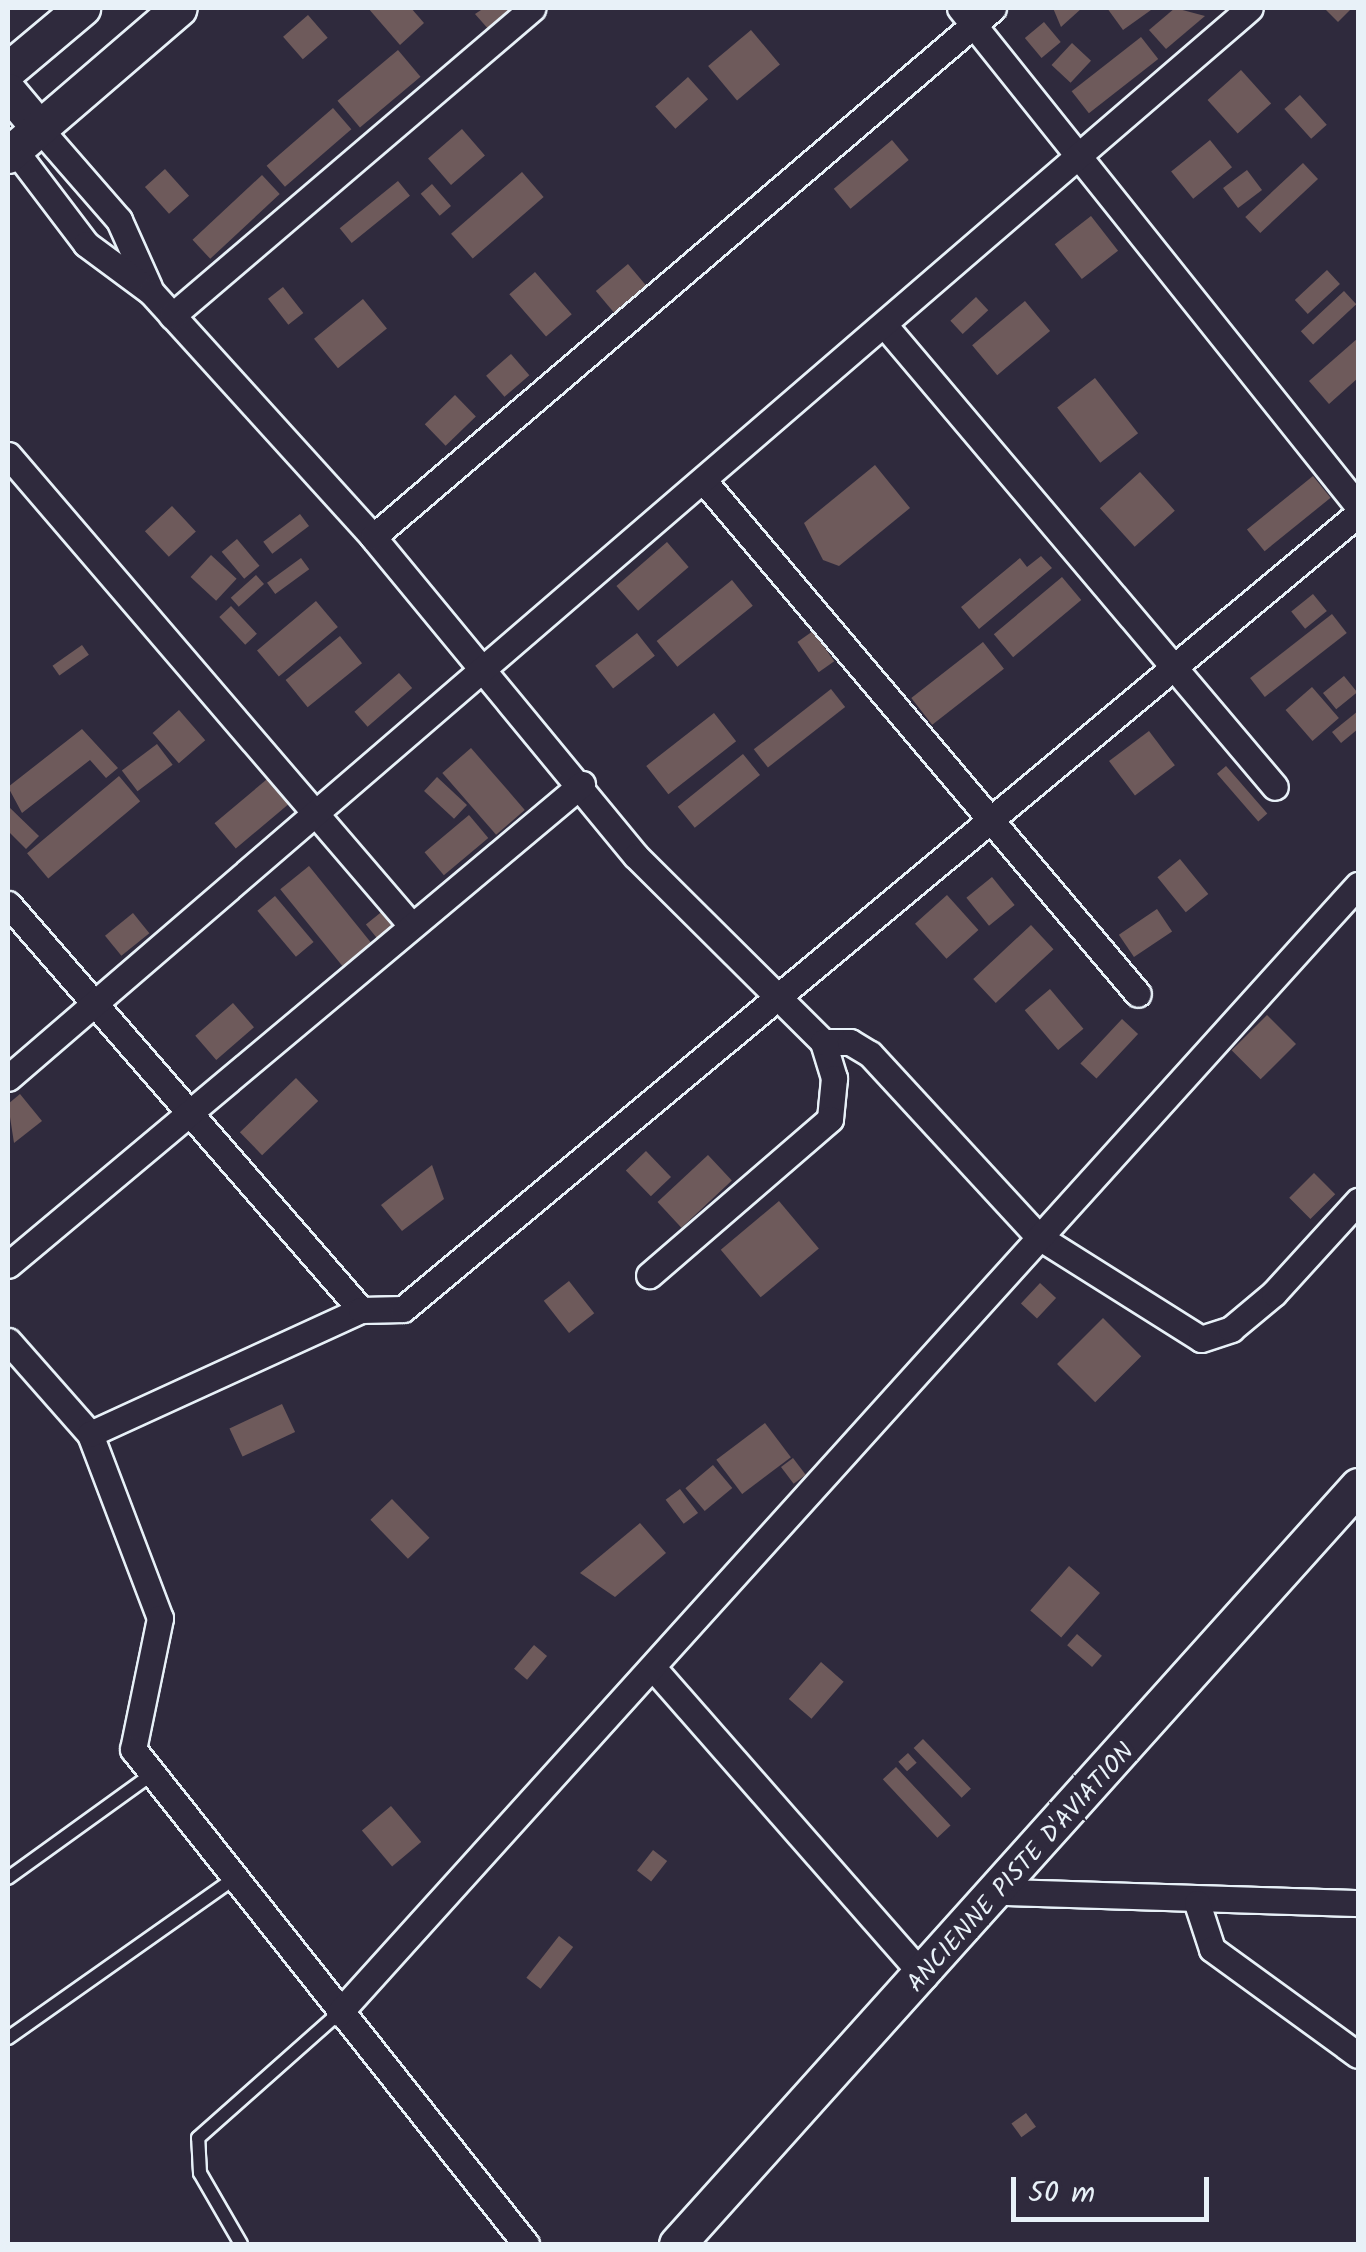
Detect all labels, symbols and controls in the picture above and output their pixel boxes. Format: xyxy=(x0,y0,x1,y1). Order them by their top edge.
street label: ANCIENNE PISTE D'AVIATION xyxy=(901,1737,1141,1999)
scale bar xyxy=(1016,2157,1214,2219)
text: 50 m xyxy=(1028,2170,1095,2218)

